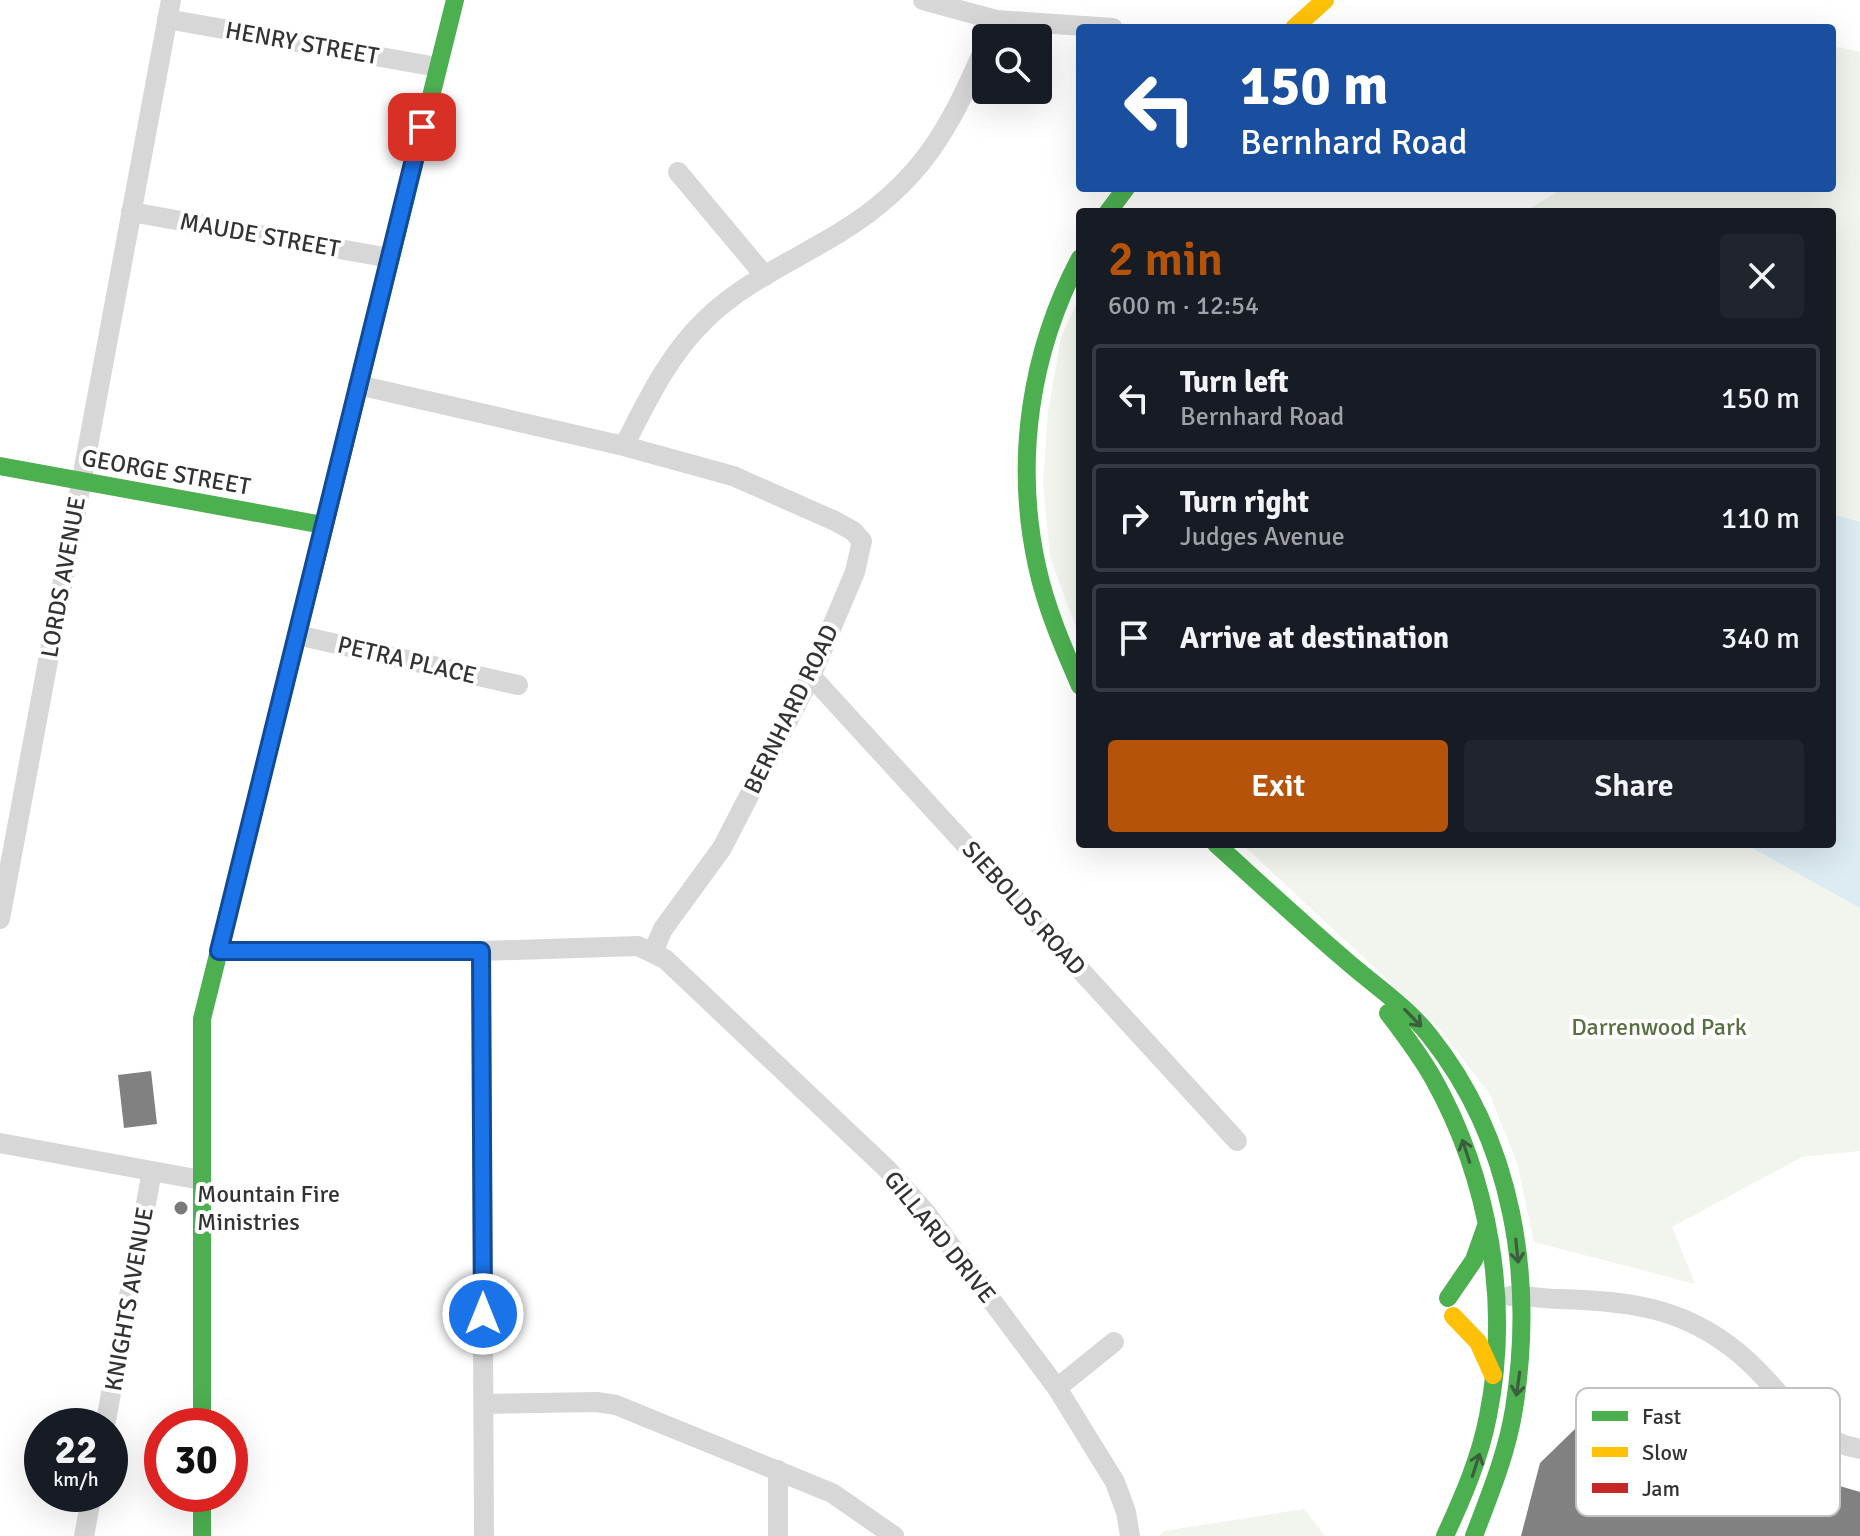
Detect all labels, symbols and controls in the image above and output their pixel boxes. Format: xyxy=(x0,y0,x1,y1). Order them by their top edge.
street label: HENRY STREET xyxy=(223,15,381,71)
map controls xyxy=(972,24,1052,104)
button: search xyxy=(972,24,1052,104)
text: 150 m xyxy=(1240,51,1388,120)
icon: left xyxy=(1108,56,1212,160)
pin xyxy=(388,93,456,161)
icon: arrive xyxy=(400,105,444,149)
text: Bernhard Road xyxy=(1240,120,1468,165)
street label: MAUDE STREET xyxy=(178,206,343,264)
text: 2 min xyxy=(1108,230,1223,289)
button: close xyxy=(1720,234,1804,318)
text: 600 m · 12:54 xyxy=(1108,290,1259,322)
text: Turn left xyxy=(1180,364,1289,401)
icon: left xyxy=(1112,376,1156,420)
text: 150 m xyxy=(1721,380,1800,417)
text: Bernhard Road xyxy=(1180,401,1344,433)
street label: GEORGE STREET xyxy=(79,442,253,502)
text: Turn right xyxy=(1180,484,1309,521)
street label: LORDS AVENUE xyxy=(34,494,92,660)
icon: right xyxy=(1112,496,1156,540)
text: 110 m xyxy=(1721,500,1800,537)
text: Judges Avenue xyxy=(1180,521,1345,553)
icon: arrive xyxy=(1112,616,1156,660)
street label: BERNHARD ROAD xyxy=(737,619,845,799)
text: Arrive at destination xyxy=(1180,620,1449,657)
text: 340 m xyxy=(1721,620,1800,657)
street label: PETRA PLACE xyxy=(335,629,479,691)
button: Exit xyxy=(1108,740,1448,832)
button: Share xyxy=(1464,740,1804,832)
street label: SIEBOLDS ROAD xyxy=(956,835,1092,981)
one-way arrow xyxy=(1404,1008,1423,1028)
park label: Darrenwood Park xyxy=(1571,1012,1747,1042)
one-way arrow xyxy=(1458,1139,1473,1164)
street label: GILLARD DRIVE xyxy=(878,1165,1002,1309)
place label: Mountain Fire Ministries xyxy=(197,1179,340,1237)
marker: Mountain Fire Ministries xyxy=(172,1199,190,1217)
street label: KNIGHTS AVENUE xyxy=(98,1205,160,1393)
one-way arrow xyxy=(1510,1237,1525,1264)
position arrow xyxy=(441,1272,525,1356)
one-way arrow xyxy=(1510,1371,1525,1396)
legend xyxy=(1576,1388,1840,1516)
text: Fast xyxy=(1642,1403,1682,1430)
speed limit sign: 30 xyxy=(144,1408,248,1512)
text: 22 xyxy=(54,1425,98,1475)
text: Slow xyxy=(1642,1439,1688,1466)
one-way arrow xyxy=(1469,1452,1484,1478)
text: km/h xyxy=(53,1467,99,1492)
text: Jam xyxy=(1642,1475,1680,1502)

